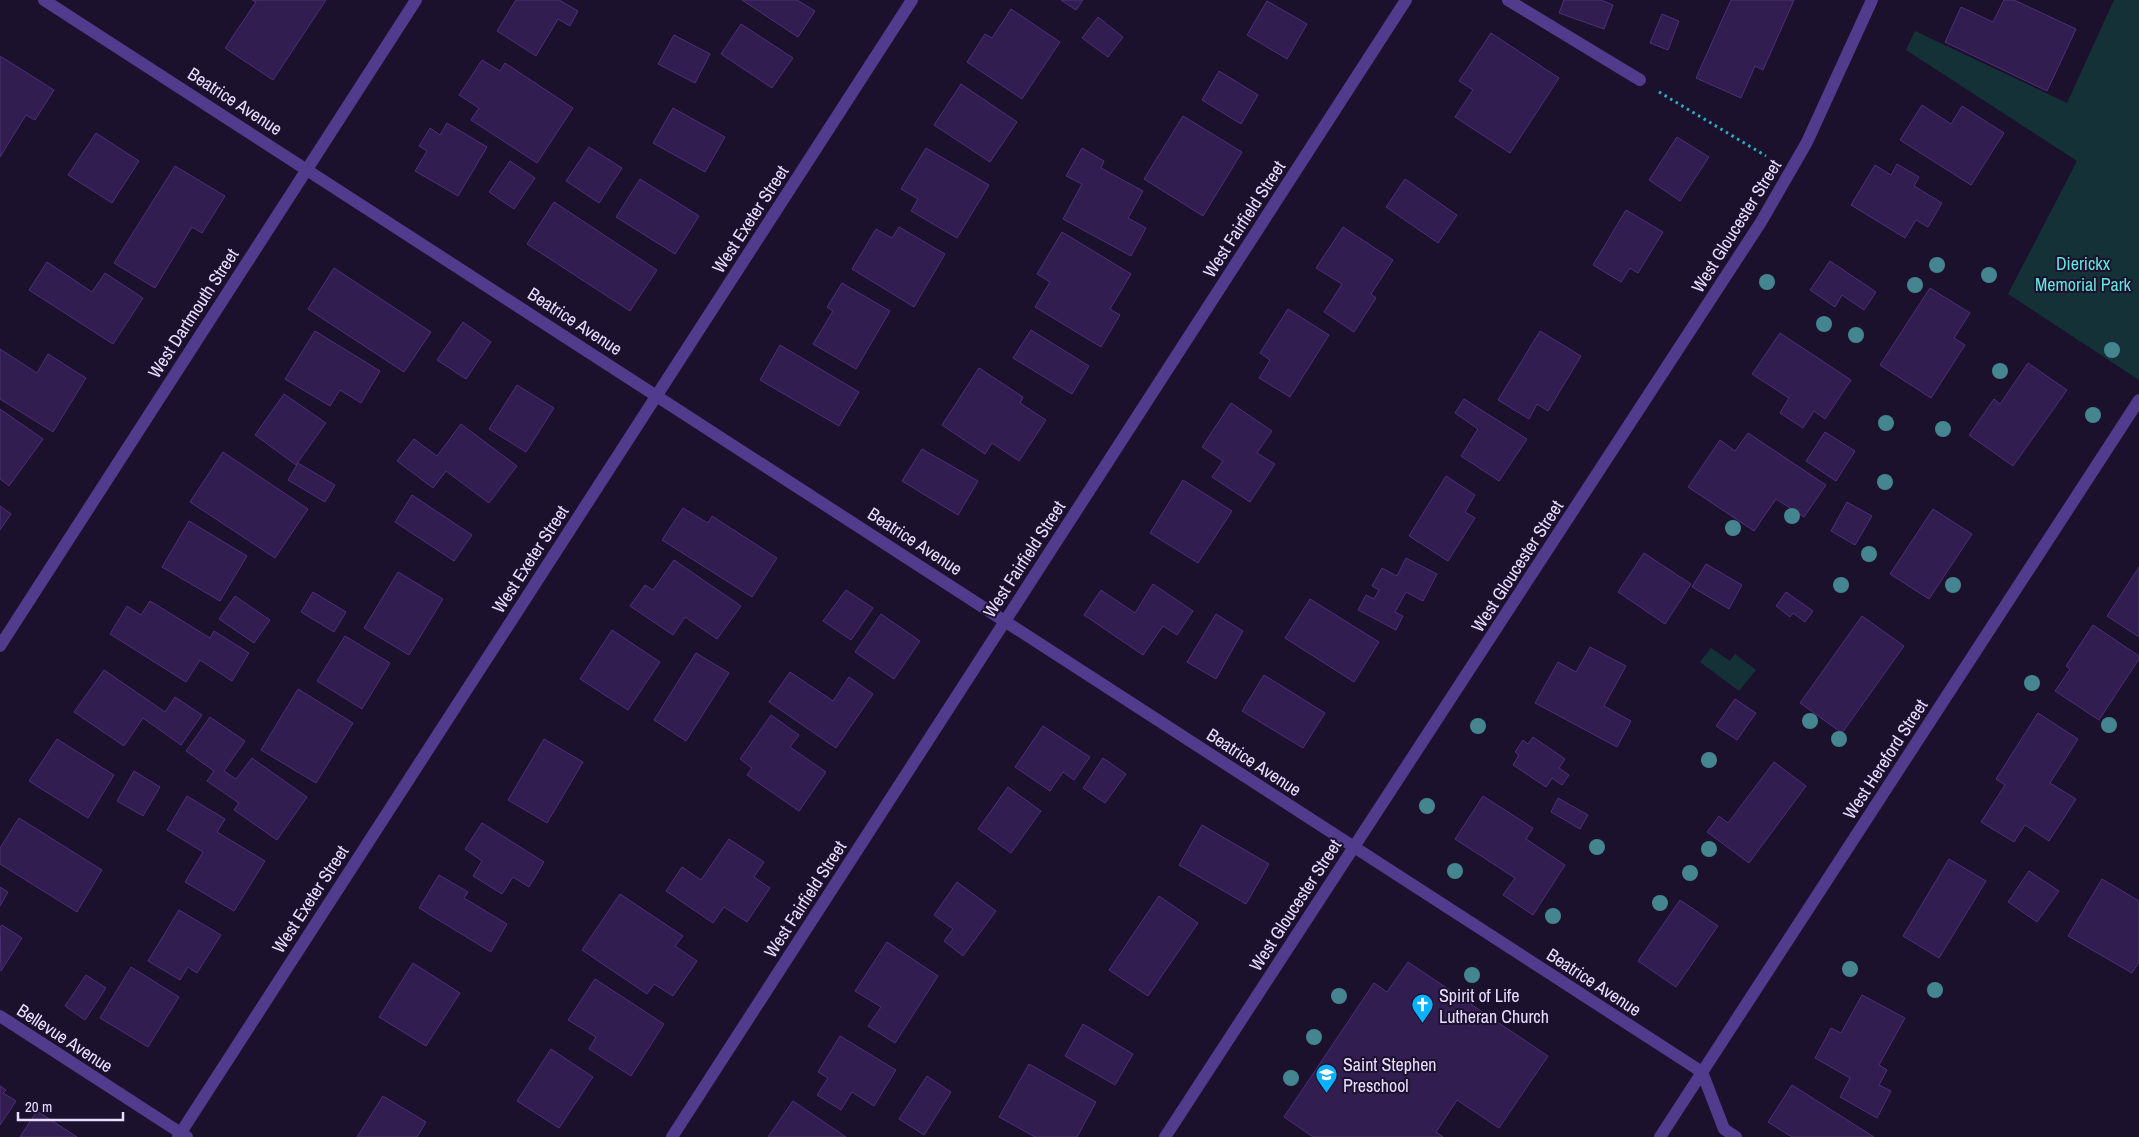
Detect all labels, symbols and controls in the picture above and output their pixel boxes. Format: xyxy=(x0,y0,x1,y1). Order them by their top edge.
street label: Beatrice Avenue xyxy=(183,61,287,141)
street label: West Gloucester Street xyxy=(1685,155,1787,297)
street label: West Fairfield Street xyxy=(1197,156,1291,282)
street label: West Exeter Street xyxy=(706,160,794,278)
street label: West Dartmouth Street xyxy=(142,243,244,383)
park label: Dierickx Memorial Park xyxy=(2035,251,2132,297)
street label: Beatrice Avenue xyxy=(523,281,627,361)
street label: West Gloucester Street xyxy=(1465,495,1569,637)
street label: West Fairfield Street xyxy=(977,496,1071,622)
street label: West Exeter Street xyxy=(486,500,574,618)
street label: Beatrice Avenue xyxy=(863,501,967,581)
street label: West Hereford Street xyxy=(1837,694,1933,824)
street label: Beatrice Avenue xyxy=(1202,722,1306,802)
street label: West Gloucester Street xyxy=(1243,834,1347,976)
street label: West Fairfield Street xyxy=(758,836,852,962)
street label: West Exeter Street xyxy=(266,840,354,958)
street label: Beatrice Avenue xyxy=(1542,942,1646,1022)
place label: Spirit of Life Lutheran Church xyxy=(1439,983,1549,1029)
church icon: Spirit of Life Lutheran Church xyxy=(1411,993,1435,1024)
street label: Bellevue Avenue xyxy=(12,998,118,1078)
place label: Saint Stephen Preschool xyxy=(1343,1052,1437,1098)
school or university icon: Saint Stephen Preschool xyxy=(1315,1062,1339,1093)
scale bar xyxy=(18,1090,122,1122)
text: 20 m xyxy=(25,1096,52,1117)

